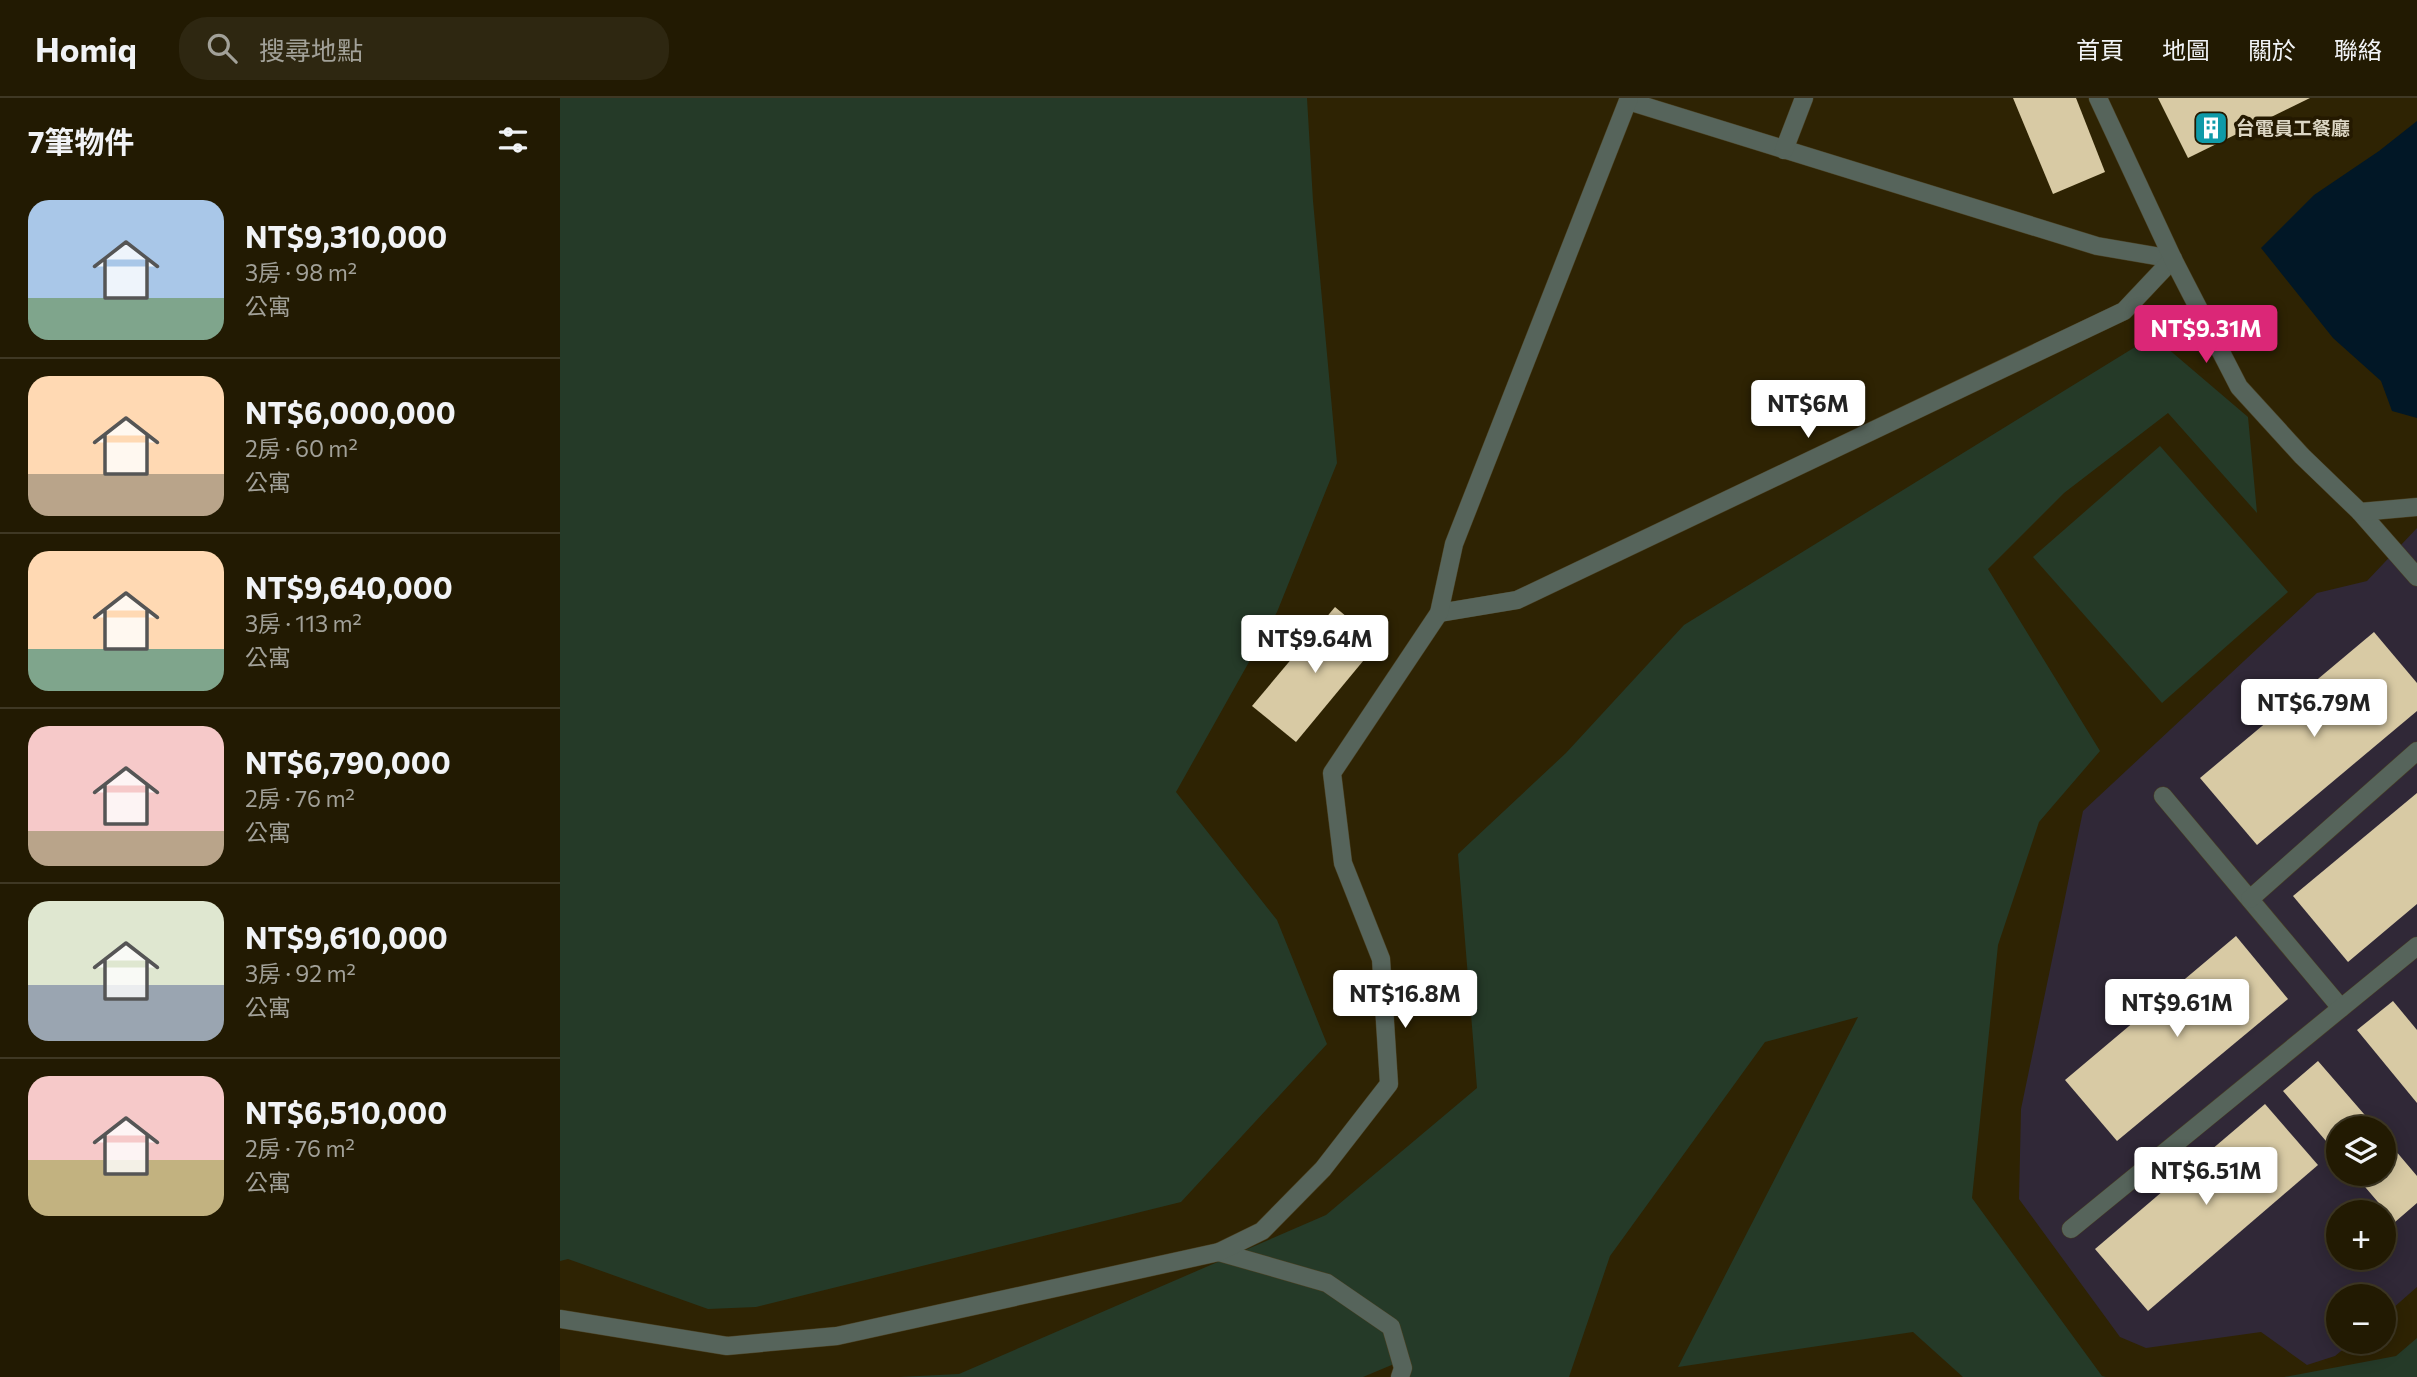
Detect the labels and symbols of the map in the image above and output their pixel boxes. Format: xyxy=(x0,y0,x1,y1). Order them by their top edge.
building icon: 台電員工餐廳 xyxy=(2192,109,2230,147)
place label: 台電員工餐廳 xyxy=(2236,116,2350,139)
pin: NT$9.31M xyxy=(2134,306,2278,365)
pin: NT$6M xyxy=(1759,380,1857,440)
pin: NT$9.64M xyxy=(1243,616,1387,675)
pin: NT$6.79M xyxy=(2242,680,2386,739)
pin: NT$16.8M xyxy=(1333,970,1477,1030)
pin: NT$9.61M xyxy=(2105,979,2249,1039)
pin: NT$6.51M xyxy=(2134,1148,2278,1207)

